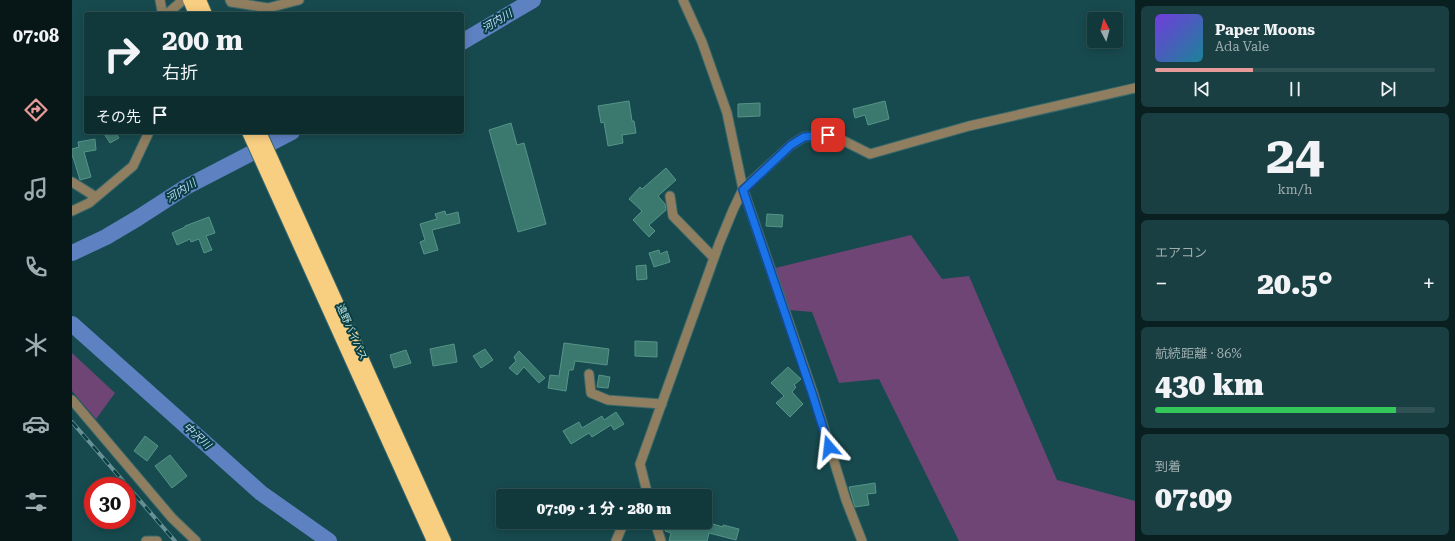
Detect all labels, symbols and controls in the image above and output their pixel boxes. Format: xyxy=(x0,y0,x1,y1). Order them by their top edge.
water label: 河内川 xyxy=(480,6,515,35)
north arrow xyxy=(1087,12,1123,48)
map controls xyxy=(1087,12,1123,48)
text: Paper Moons xyxy=(1215,21,1315,39)
text: 200 m xyxy=(162,24,243,57)
text: 07:08 xyxy=(13,25,59,46)
icon: right xyxy=(96,28,148,80)
text: Ada Vale xyxy=(1215,39,1269,54)
text: 右折 xyxy=(162,62,198,83)
icon: previous xyxy=(1191,78,1213,100)
icon: pause xyxy=(1284,78,1306,100)
icon: next xyxy=(1377,78,1399,100)
icon: directions xyxy=(22,96,50,124)
icon: arrive xyxy=(149,104,171,126)
text: その先 xyxy=(96,108,141,126)
pin xyxy=(811,118,845,152)
icon: arrive xyxy=(817,124,839,146)
text: 24 xyxy=(1266,125,1324,186)
icon: music xyxy=(22,175,50,203)
water label: 河内川 xyxy=(164,176,199,205)
text: km/h xyxy=(1278,182,1312,197)
text: エアコン xyxy=(1155,245,1207,260)
icon: phone xyxy=(22,253,50,281)
text: 20.5° xyxy=(1257,266,1333,301)
text: − xyxy=(1155,271,1167,296)
text: + xyxy=(1423,271,1435,296)
street label: 遠野バイパス xyxy=(335,302,369,362)
icon: climate xyxy=(22,331,50,359)
text: 航続距離 · 86% xyxy=(1155,346,1242,361)
text: 430 km xyxy=(1155,367,1264,402)
icon: car xyxy=(22,410,50,438)
water label: 中沢川 xyxy=(180,420,214,453)
position arrow xyxy=(808,426,850,468)
text: 到着 xyxy=(1155,459,1181,474)
speed limit sign: 30 xyxy=(84,477,136,529)
text: 07:09 xyxy=(1155,480,1232,515)
icon: filters xyxy=(22,488,50,516)
text: 07:09 · 1 分 · 280 m xyxy=(537,500,671,518)

